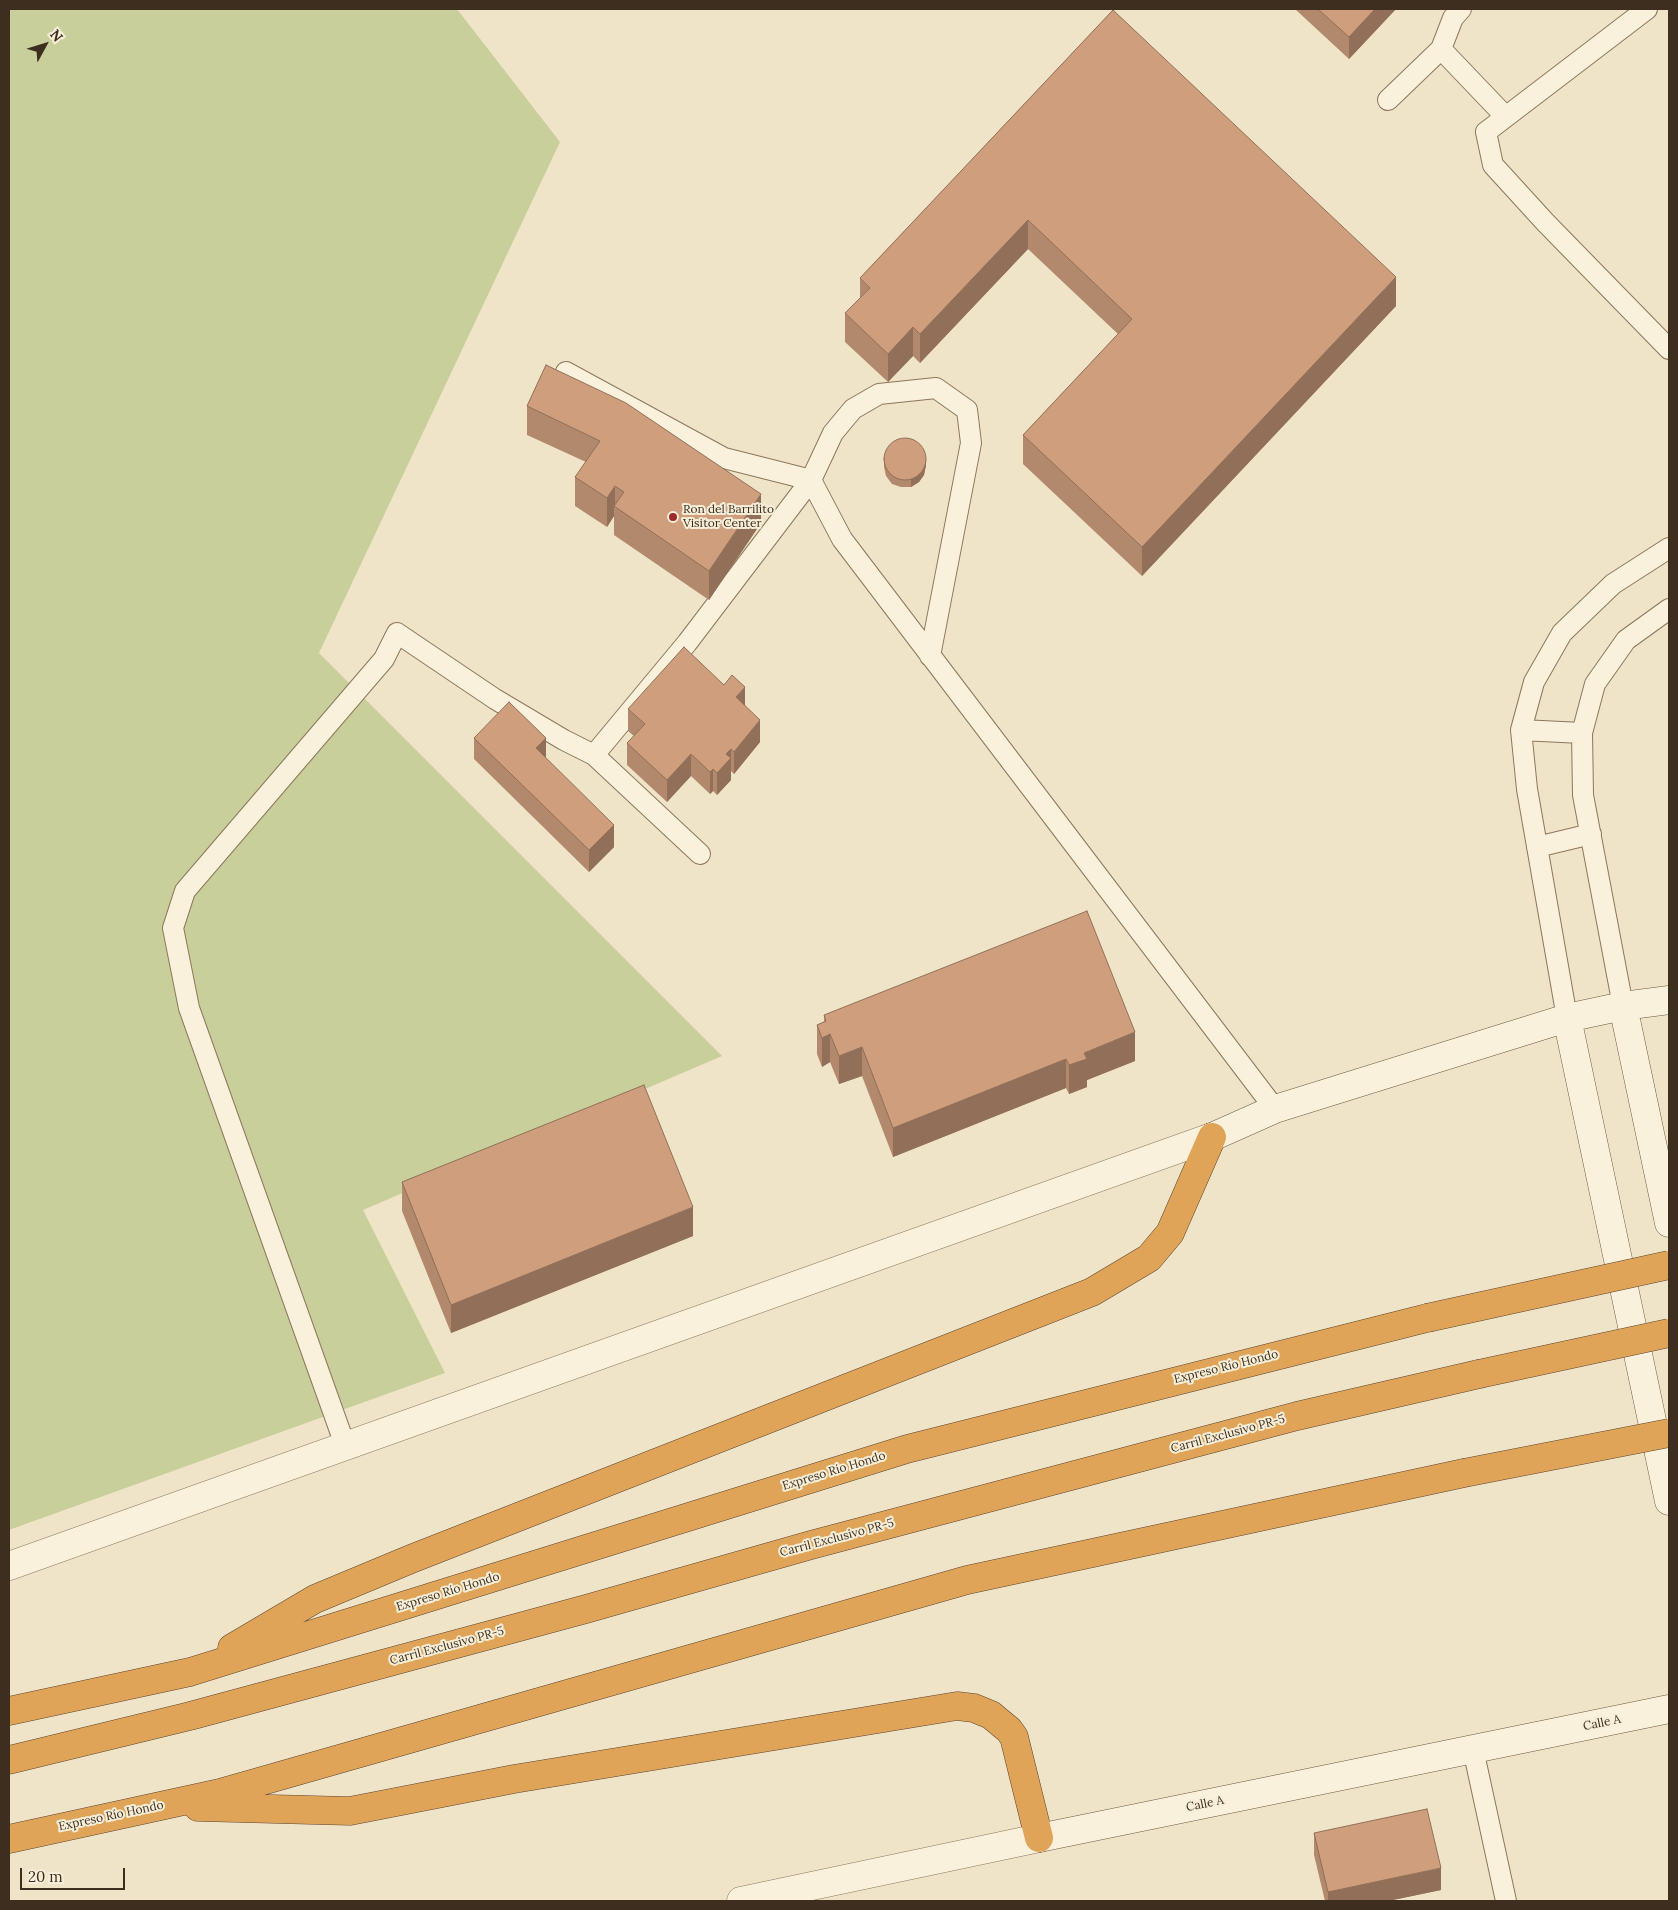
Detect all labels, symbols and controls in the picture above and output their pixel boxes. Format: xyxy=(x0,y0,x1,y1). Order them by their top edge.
north arrow xyxy=(20,20,70,70)
text: N xyxy=(46,26,67,45)
place label: Ron del Barrilito Visitor Center xyxy=(683,503,774,531)
marker: Ron del Barrilito Visitor Center xyxy=(667,511,679,523)
street label: Expreso Río Hondo xyxy=(1172,1347,1280,1387)
street label: Carril Exclusivo PR-5 xyxy=(1169,1412,1287,1456)
street label: Expreso Río Hondo xyxy=(781,1448,887,1494)
street label: Carril Exclusivo PR-5 xyxy=(778,1516,896,1560)
street label: Expreso Río Hondo xyxy=(395,1569,501,1615)
street label: Carril Exclusivo PR-5 xyxy=(388,1624,506,1668)
street label: Calle A xyxy=(1582,1712,1622,1734)
street label: Calle A xyxy=(1185,1793,1225,1815)
street label: Expreso Río Hondo xyxy=(57,1798,165,1834)
scale bar xyxy=(22,1858,128,1890)
text: 20 m xyxy=(28,1867,63,1886)

